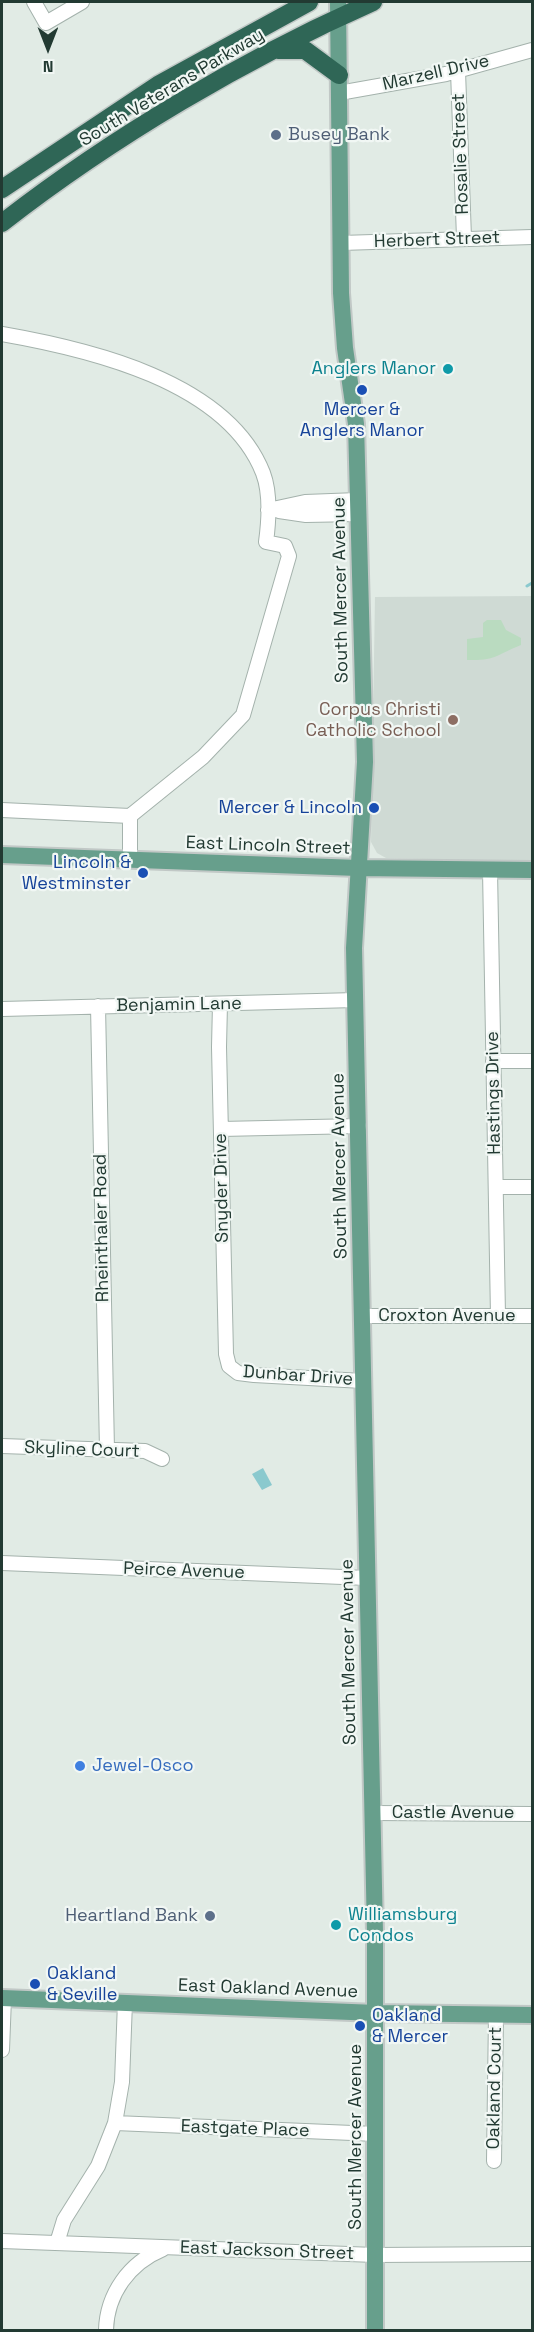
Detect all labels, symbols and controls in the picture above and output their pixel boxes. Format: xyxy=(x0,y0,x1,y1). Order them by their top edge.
north arrow xyxy=(18,18,78,78)
street label: South Veterans Parkway xyxy=(76,24,268,152)
street label: Marzell Drive xyxy=(380,50,492,96)
text: N xyxy=(43,56,53,77)
street label: Rosalie Street xyxy=(448,93,474,215)
place label: Busey Bank xyxy=(288,124,390,146)
marker: Busey Bank xyxy=(269,128,283,142)
street label: Herbert Street xyxy=(374,227,500,253)
place label: Anglers Manor xyxy=(311,358,436,380)
marker: Anglers Manor xyxy=(441,362,455,376)
marker: Mercer & Anglers Manor xyxy=(355,383,369,397)
place label: Mercer & Anglers Manor xyxy=(300,399,424,442)
street label: South Mercer Avenue xyxy=(329,497,353,683)
place label: Corpus Christi Catholic School xyxy=(306,699,441,742)
marker: Corpus Christi Catholic School xyxy=(446,713,460,727)
place label: Mercer & Lincoln xyxy=(218,797,362,819)
marker: Mercer & Lincoln xyxy=(367,801,381,815)
street label: East Lincoln Street xyxy=(185,832,351,860)
place label: Lincoln & Westminster xyxy=(22,852,131,894)
marker: Lincoln & Westminster xyxy=(136,866,150,880)
street label: Benjamin Lane xyxy=(116,993,242,1017)
street label: Hastings Drive xyxy=(482,1031,506,1155)
street label: South Mercer Avenue xyxy=(328,1073,352,1259)
street label: Snyder Drive xyxy=(210,1133,234,1243)
street label: Rheinthaler Road xyxy=(90,1154,114,1302)
street label: Croxton Avenue xyxy=(378,1305,516,1327)
street label: Dunbar Drive xyxy=(242,1361,354,1391)
street label: Skyline Court xyxy=(24,1437,140,1463)
street label: Peirce Avenue xyxy=(123,1558,245,1584)
street label: South Mercer Avenue xyxy=(337,1559,361,1745)
place label: Jewel-Osco xyxy=(92,1755,194,1777)
marker: Jewel-Osco xyxy=(73,1759,87,1773)
street label: Castle Avenue xyxy=(392,1802,514,1824)
place label: Williamsburg Condos xyxy=(348,1904,457,1946)
place label: Heartland Bank xyxy=(65,1905,198,1927)
marker: Heartland Bank xyxy=(203,1909,217,1923)
marker: Williamsburg Condos xyxy=(329,1918,343,1932)
place label: Oakland & Seville xyxy=(47,1963,117,2006)
street label: East Oakland Avenue xyxy=(178,1975,358,2003)
marker: Oakland & Seville xyxy=(28,1977,42,1991)
place label: Oakland & Mercer xyxy=(372,2005,448,2048)
marker: Oakland & Mercer xyxy=(353,2019,367,2033)
street label: Oakland Court xyxy=(483,2026,507,2150)
street label: South Mercer Avenue xyxy=(345,2044,367,2230)
street label: Eastgate Place xyxy=(180,2116,310,2142)
street label: East Jackson Street xyxy=(179,2237,355,2265)

